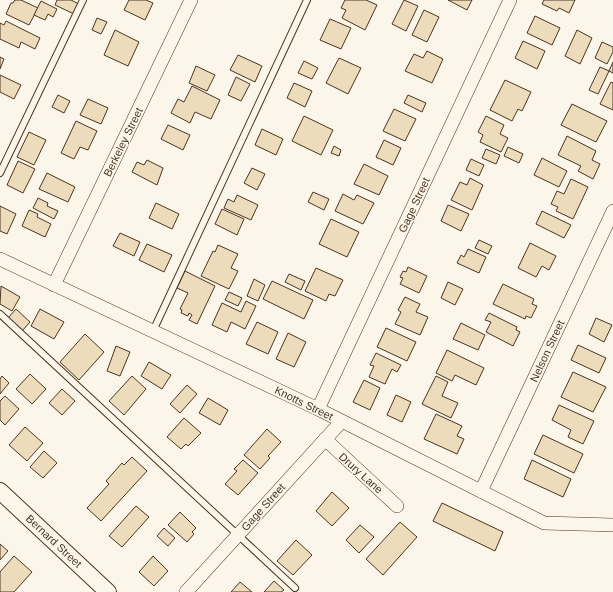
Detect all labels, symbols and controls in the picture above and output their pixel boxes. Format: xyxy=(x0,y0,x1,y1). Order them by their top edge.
street label: Berkeley Street xyxy=(101,106,145,178)
street label: Gage Street xyxy=(396,176,432,234)
street label: Nelson Street xyxy=(527,318,567,384)
street label: Knotts Street xyxy=(273,384,335,422)
street label: Drury Lane xyxy=(337,450,385,496)
street label: Gage Street xyxy=(239,481,287,533)
street label: Bernard Street xyxy=(24,512,84,570)

